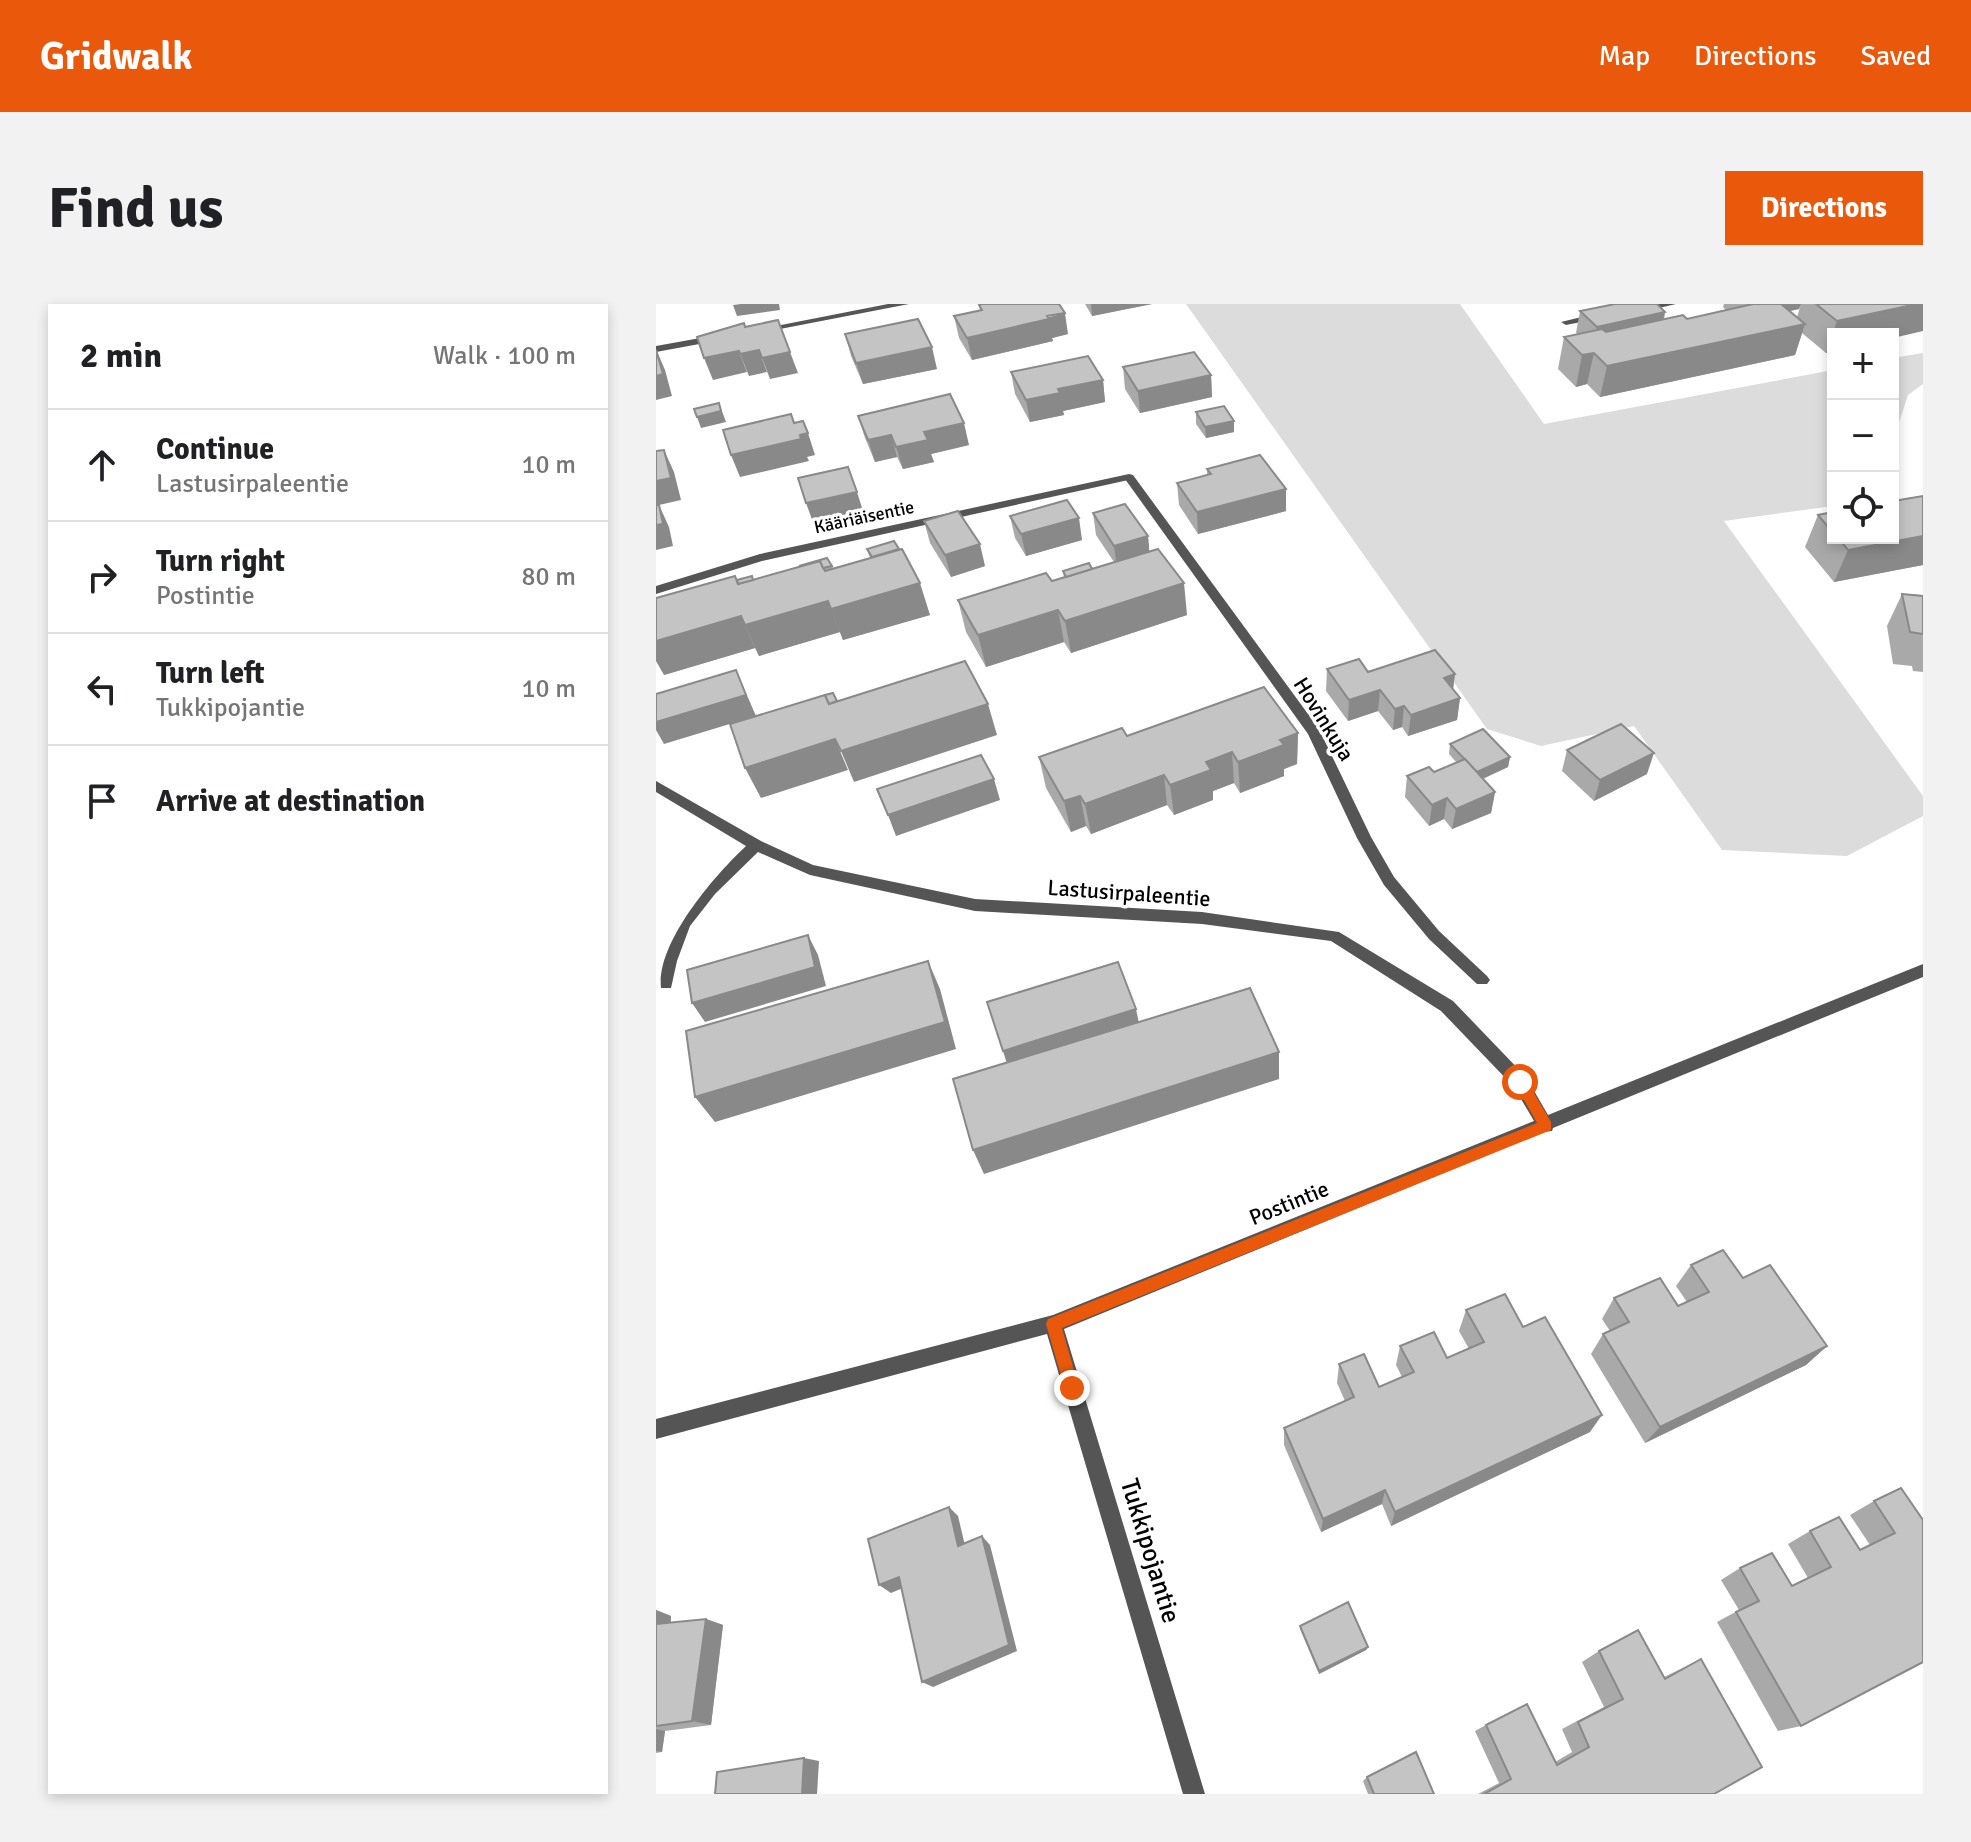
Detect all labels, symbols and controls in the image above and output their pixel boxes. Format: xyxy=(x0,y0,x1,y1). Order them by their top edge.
text: Gridwalk xyxy=(40,33,192,80)
text: Map xyxy=(1598,39,1650,73)
text: Directions xyxy=(1694,39,1816,73)
text: Saved xyxy=(1860,39,1931,73)
button: Directions xyxy=(1725,171,1923,245)
text: Find us xyxy=(48,174,223,243)
map controls xyxy=(1827,328,1899,544)
button: + xyxy=(1827,328,1899,400)
text: 2 min xyxy=(80,335,162,377)
text: Walk · 100 m xyxy=(433,340,576,372)
button: − xyxy=(1827,400,1899,472)
text: Continue xyxy=(156,431,274,468)
icon: ahead xyxy=(80,443,124,487)
text: 10 m xyxy=(521,449,576,481)
text: Lastusirpaleentie xyxy=(156,468,349,500)
button: locate xyxy=(1827,472,1899,544)
street label: Kääriäisentie xyxy=(812,496,916,538)
text: Turn right xyxy=(156,543,285,580)
icon: right xyxy=(80,555,124,599)
text: 80 m xyxy=(521,561,576,593)
text: Postintie xyxy=(156,580,255,612)
text: Turn left xyxy=(156,655,265,692)
icon: left xyxy=(80,667,124,711)
street label: Hovinkuja xyxy=(1288,672,1360,766)
text: 10 m xyxy=(521,673,576,705)
text: Tukkipojantie xyxy=(156,692,305,724)
icon: arrive xyxy=(80,779,124,823)
text: Arrive at destination xyxy=(156,783,425,820)
street label: Lastusirpaleentie xyxy=(1047,874,1211,912)
route start xyxy=(1502,1064,1538,1100)
street label: Postintie xyxy=(1245,1175,1333,1231)
route end xyxy=(1054,1370,1090,1406)
street label: Tukkipojantie xyxy=(1113,1475,1187,1627)

